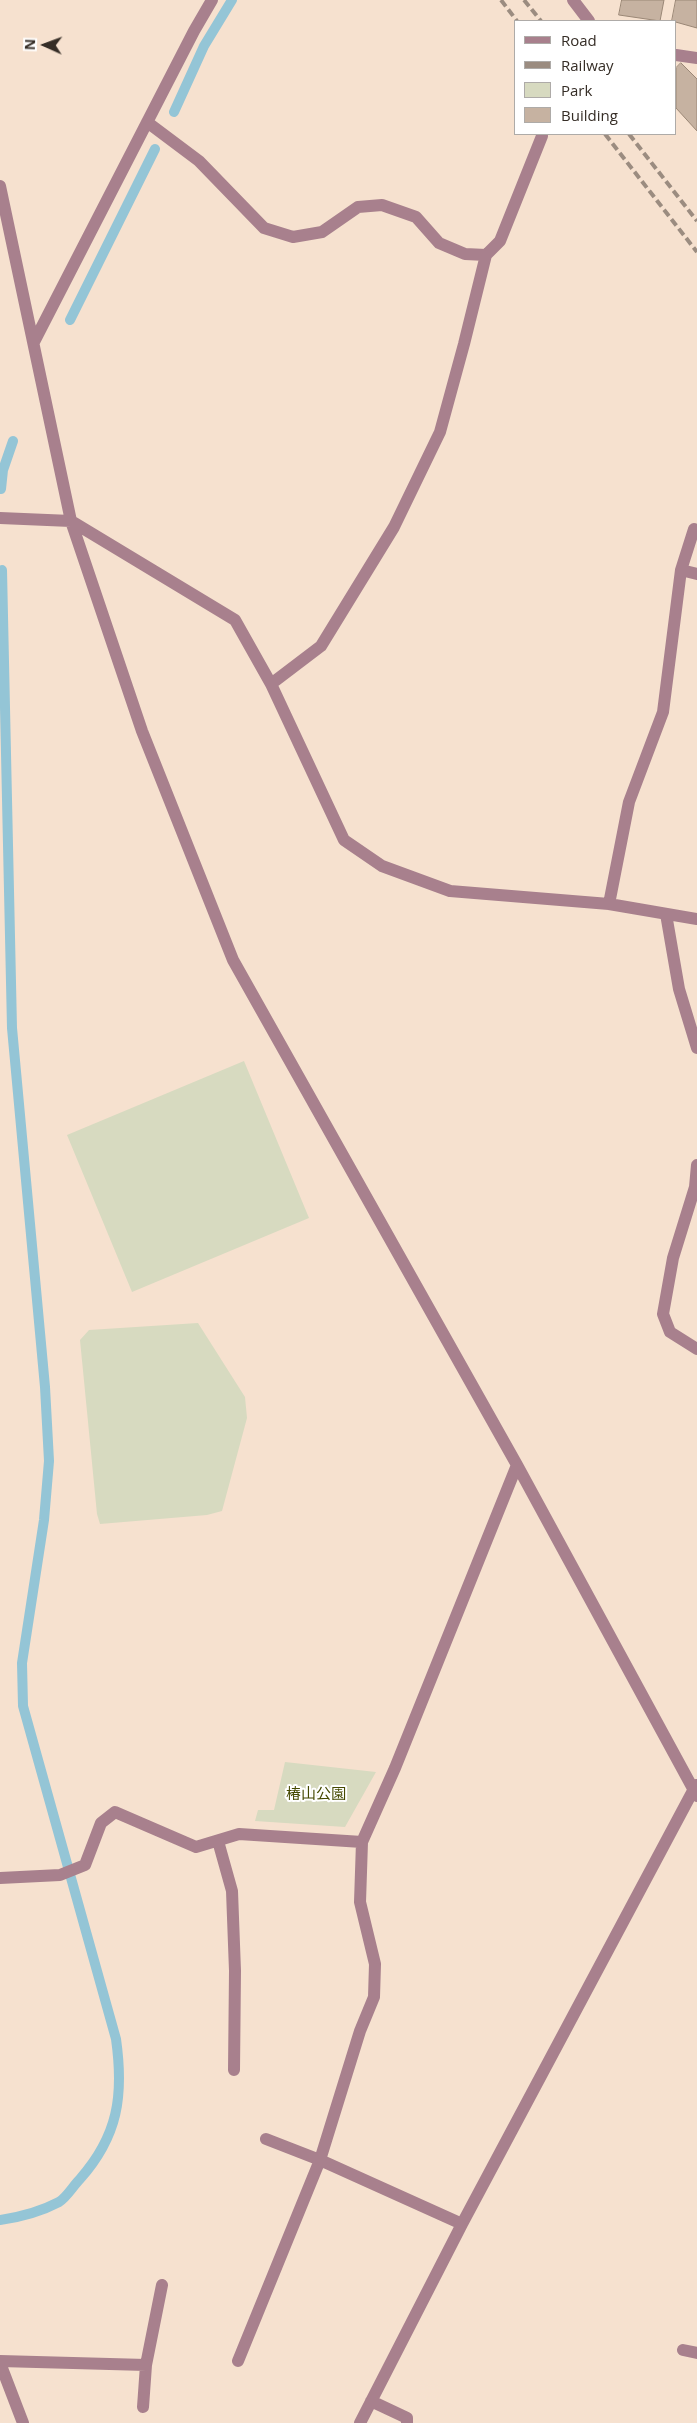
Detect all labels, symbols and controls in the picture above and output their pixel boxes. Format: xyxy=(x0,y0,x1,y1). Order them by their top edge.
north arrow xyxy=(20,20,70,70)
legend xyxy=(514,20,677,135)
text: Road xyxy=(561,30,597,50)
text: N xyxy=(20,38,39,50)
text: Railway xyxy=(561,55,614,75)
text: Park xyxy=(561,80,592,100)
text: Building xyxy=(561,105,618,125)
park label: 椿山公園 xyxy=(286,1786,346,1804)

